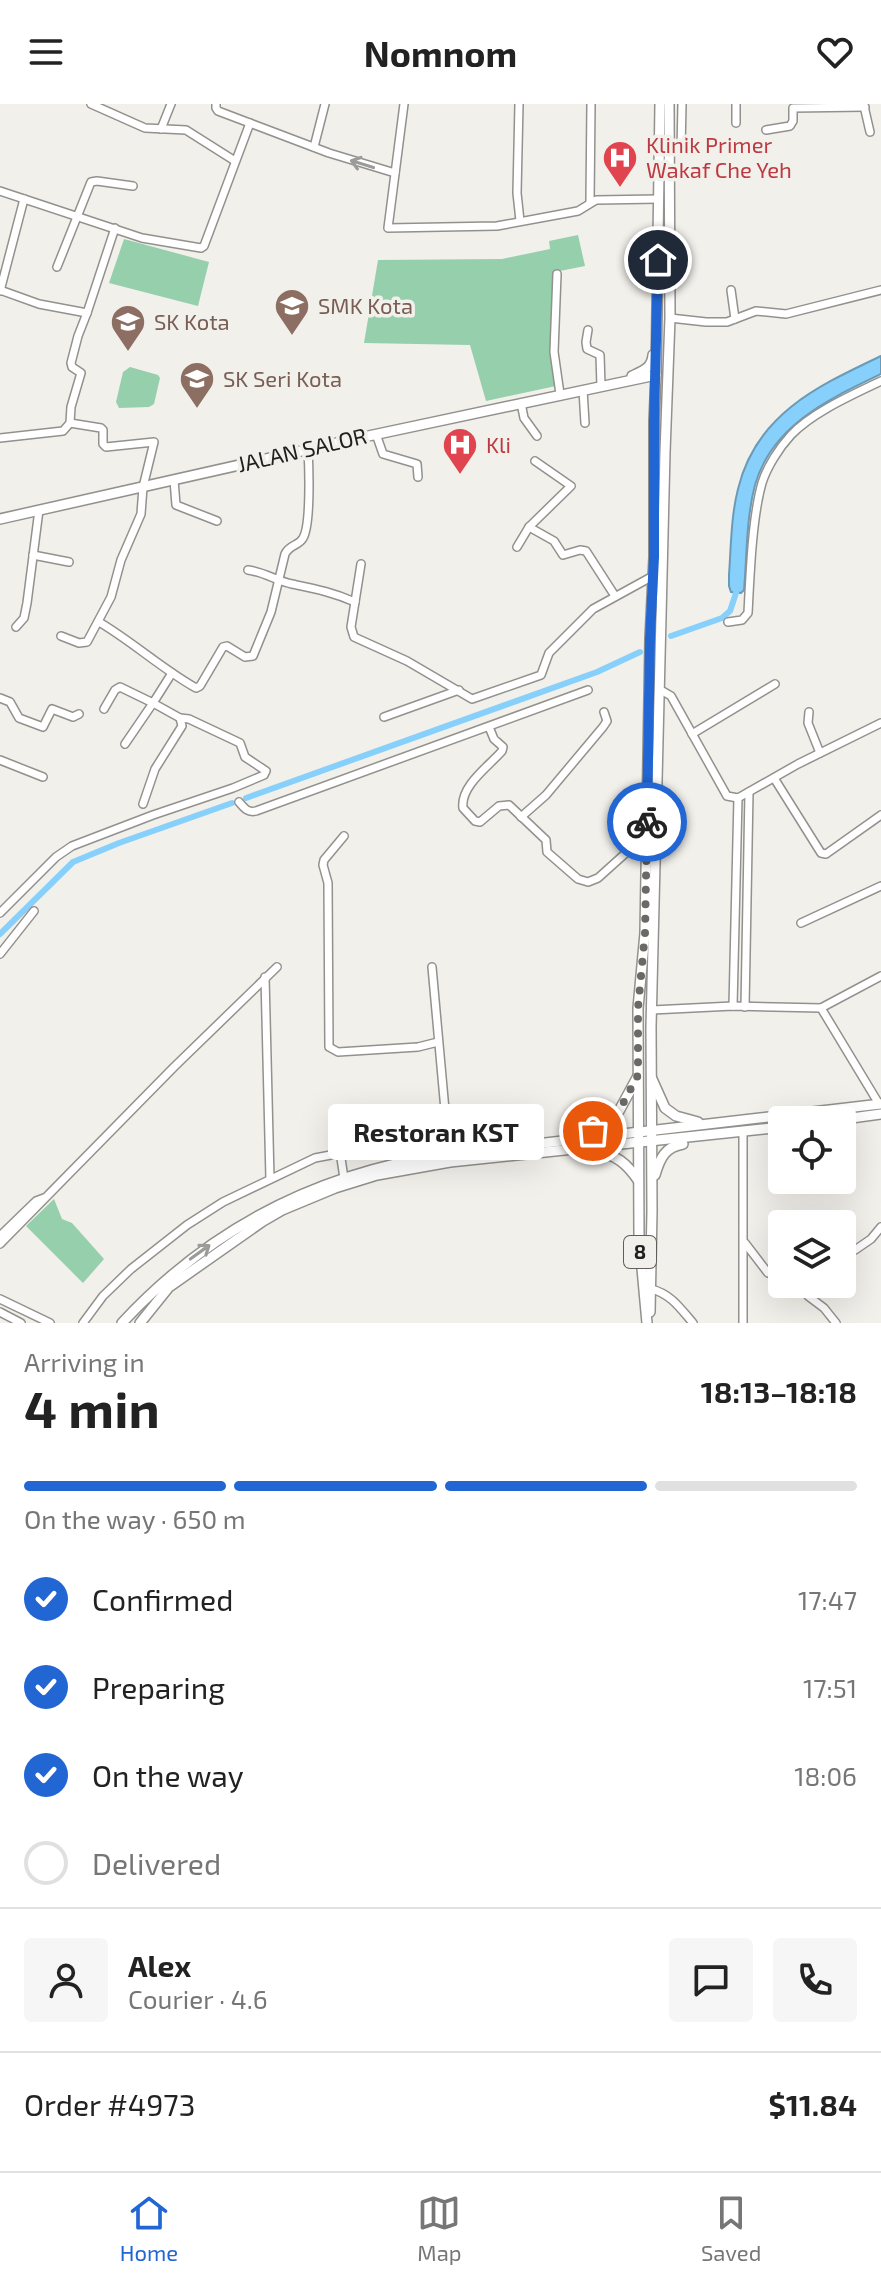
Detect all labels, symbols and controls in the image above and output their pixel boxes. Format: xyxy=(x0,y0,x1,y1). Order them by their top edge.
icon: menu xyxy=(24,30,68,74)
icon: heart xyxy=(813,30,857,74)
text: Nomnom xyxy=(364,31,517,74)
place label: Klinik Primer Wakaf Che Yeh xyxy=(646,131,792,182)
hospital icon: Klinik Primer Wakaf Che Yeh xyxy=(601,139,639,189)
one-way arrow xyxy=(350,155,375,170)
pin xyxy=(624,226,692,294)
icon: home xyxy=(636,238,680,282)
school or university icon: SMK Kota xyxy=(273,287,311,337)
place label: SMK Kota xyxy=(318,292,413,318)
school or university icon: SK Kota xyxy=(109,303,147,353)
place label: SK Kota xyxy=(154,308,230,334)
school or university icon: SK Seri Kota xyxy=(178,360,216,410)
place label: SK Seri Kota xyxy=(223,365,342,391)
street label: JALAN SALOR xyxy=(235,422,369,477)
hospital icon: Kli xyxy=(441,426,479,476)
place label: Kli xyxy=(486,431,511,457)
courier xyxy=(607,782,687,862)
icon: bike xyxy=(625,800,669,844)
pin xyxy=(559,1097,627,1165)
callout: Restoran KST xyxy=(329,1103,545,1159)
map controls xyxy=(768,1106,856,1298)
button: locate xyxy=(768,1106,856,1194)
icon: bag xyxy=(571,1109,615,1153)
text: Restoran KST xyxy=(353,1116,519,1147)
button: layers xyxy=(768,1210,856,1298)
road number: 8 xyxy=(624,1236,656,1268)
one-way arrow xyxy=(189,1244,211,1260)
text: Arriving in xyxy=(24,1346,145,1377)
text: 18:13–18:18 xyxy=(701,1373,857,1409)
text: 4 min xyxy=(24,1376,160,1438)
text: On the way · 650 m xyxy=(24,1503,246,1534)
icon: check xyxy=(24,1577,68,1621)
text: Confirmed xyxy=(92,1581,233,1617)
text: 17:47 xyxy=(798,1584,857,1615)
icon: check xyxy=(24,1665,68,1709)
text: Preparing xyxy=(92,1669,225,1705)
text: 17:51 xyxy=(803,1672,857,1703)
icon: check xyxy=(24,1753,68,1797)
text: On the way xyxy=(92,1757,244,1793)
text: 18:06 xyxy=(794,1760,857,1791)
text: Delivered xyxy=(92,1845,221,1881)
button: person xyxy=(24,1938,108,2022)
button: chat xyxy=(669,1938,753,2022)
button: phone xyxy=(773,1938,857,2022)
text: Alex xyxy=(128,1947,191,1983)
text: Courier · 4.6 xyxy=(128,1983,268,2014)
text: Order #4973 xyxy=(24,2086,195,2122)
text: $11.84 xyxy=(769,2086,857,2122)
tab: Home xyxy=(120,2191,178,2265)
tab: Map xyxy=(417,2191,462,2265)
tab: Saved xyxy=(701,2191,761,2265)

